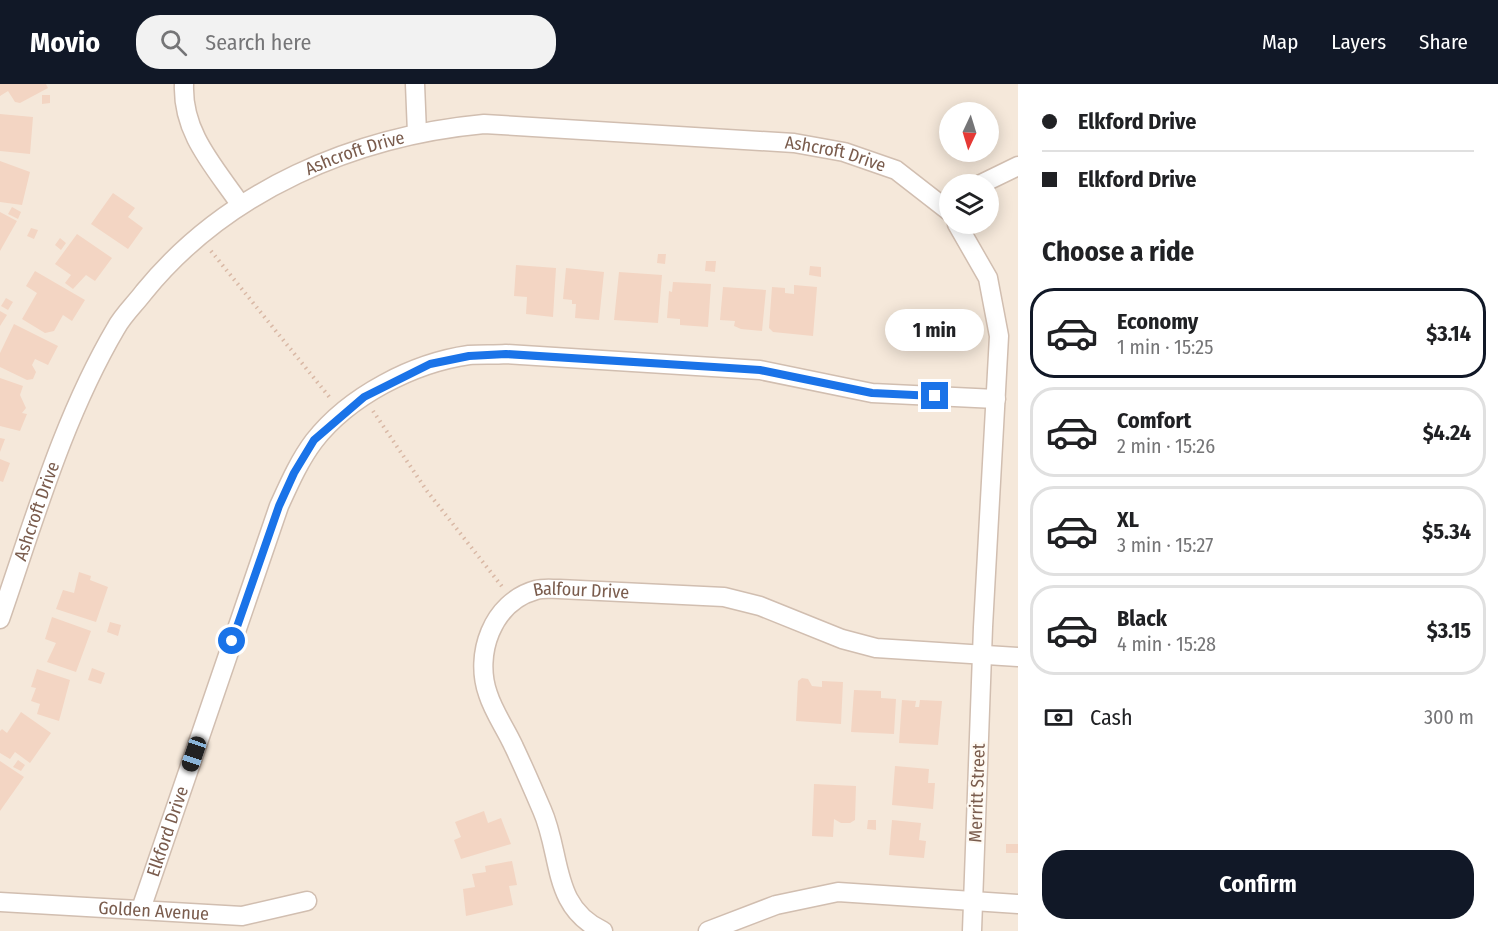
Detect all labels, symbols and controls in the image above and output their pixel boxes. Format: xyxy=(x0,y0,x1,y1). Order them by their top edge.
search box xyxy=(136,15,556,69)
text: Movio xyxy=(30,26,100,59)
icon: search xyxy=(157,26,190,59)
text: Search here xyxy=(205,29,311,56)
text: Map xyxy=(1262,29,1298,55)
text: Layers xyxy=(1331,29,1386,55)
text: Share xyxy=(1419,29,1468,55)
north arrow xyxy=(939,102,999,162)
map controls xyxy=(939,102,999,234)
text: Elkford Drive xyxy=(1078,108,1196,135)
street label: Ashcroft Drive xyxy=(302,126,407,180)
street label: Ashcroft Drive xyxy=(784,131,889,177)
text: Elkford Drive xyxy=(1078,166,1196,193)
button: layers xyxy=(939,174,999,234)
text: Choose a ride xyxy=(1042,236,1194,268)
icon: car xyxy=(1045,306,1099,360)
text: Economy xyxy=(1117,308,1198,335)
callout: 1 min xyxy=(886,309,984,351)
text: 1 min xyxy=(913,318,956,342)
text: $3.14 xyxy=(1426,320,1471,347)
text: 1 min · 15:25 xyxy=(1117,335,1213,359)
route end xyxy=(921,382,948,409)
icon: car xyxy=(1045,405,1099,459)
text: Comfort xyxy=(1117,407,1191,434)
text: $4.24 xyxy=(1423,419,1471,446)
text: 2 min · 15:26 xyxy=(1117,434,1215,458)
street label: Ashcroft Drive xyxy=(9,458,64,564)
icon: car xyxy=(1045,504,1099,558)
text: XL xyxy=(1117,506,1139,533)
text: $5.34 xyxy=(1422,518,1471,545)
text: 3 min · 15:27 xyxy=(1117,533,1213,557)
street label: Balfour Drive xyxy=(531,578,630,603)
icon: car xyxy=(1045,603,1099,657)
text: Black xyxy=(1117,605,1167,632)
text: $3.15 xyxy=(1427,617,1471,644)
route start xyxy=(218,627,245,654)
text: 4 min · 15:28 xyxy=(1117,632,1216,656)
icon: cash xyxy=(1042,701,1075,734)
text: Cash xyxy=(1090,704,1133,731)
text: 300 m xyxy=(1424,705,1474,729)
car xyxy=(180,734,208,774)
street label: Merritt Street xyxy=(964,743,990,843)
street label: Elkford Drive xyxy=(142,783,193,880)
button: Confirm xyxy=(1042,850,1474,919)
street label: Golden Avenue xyxy=(98,897,210,925)

